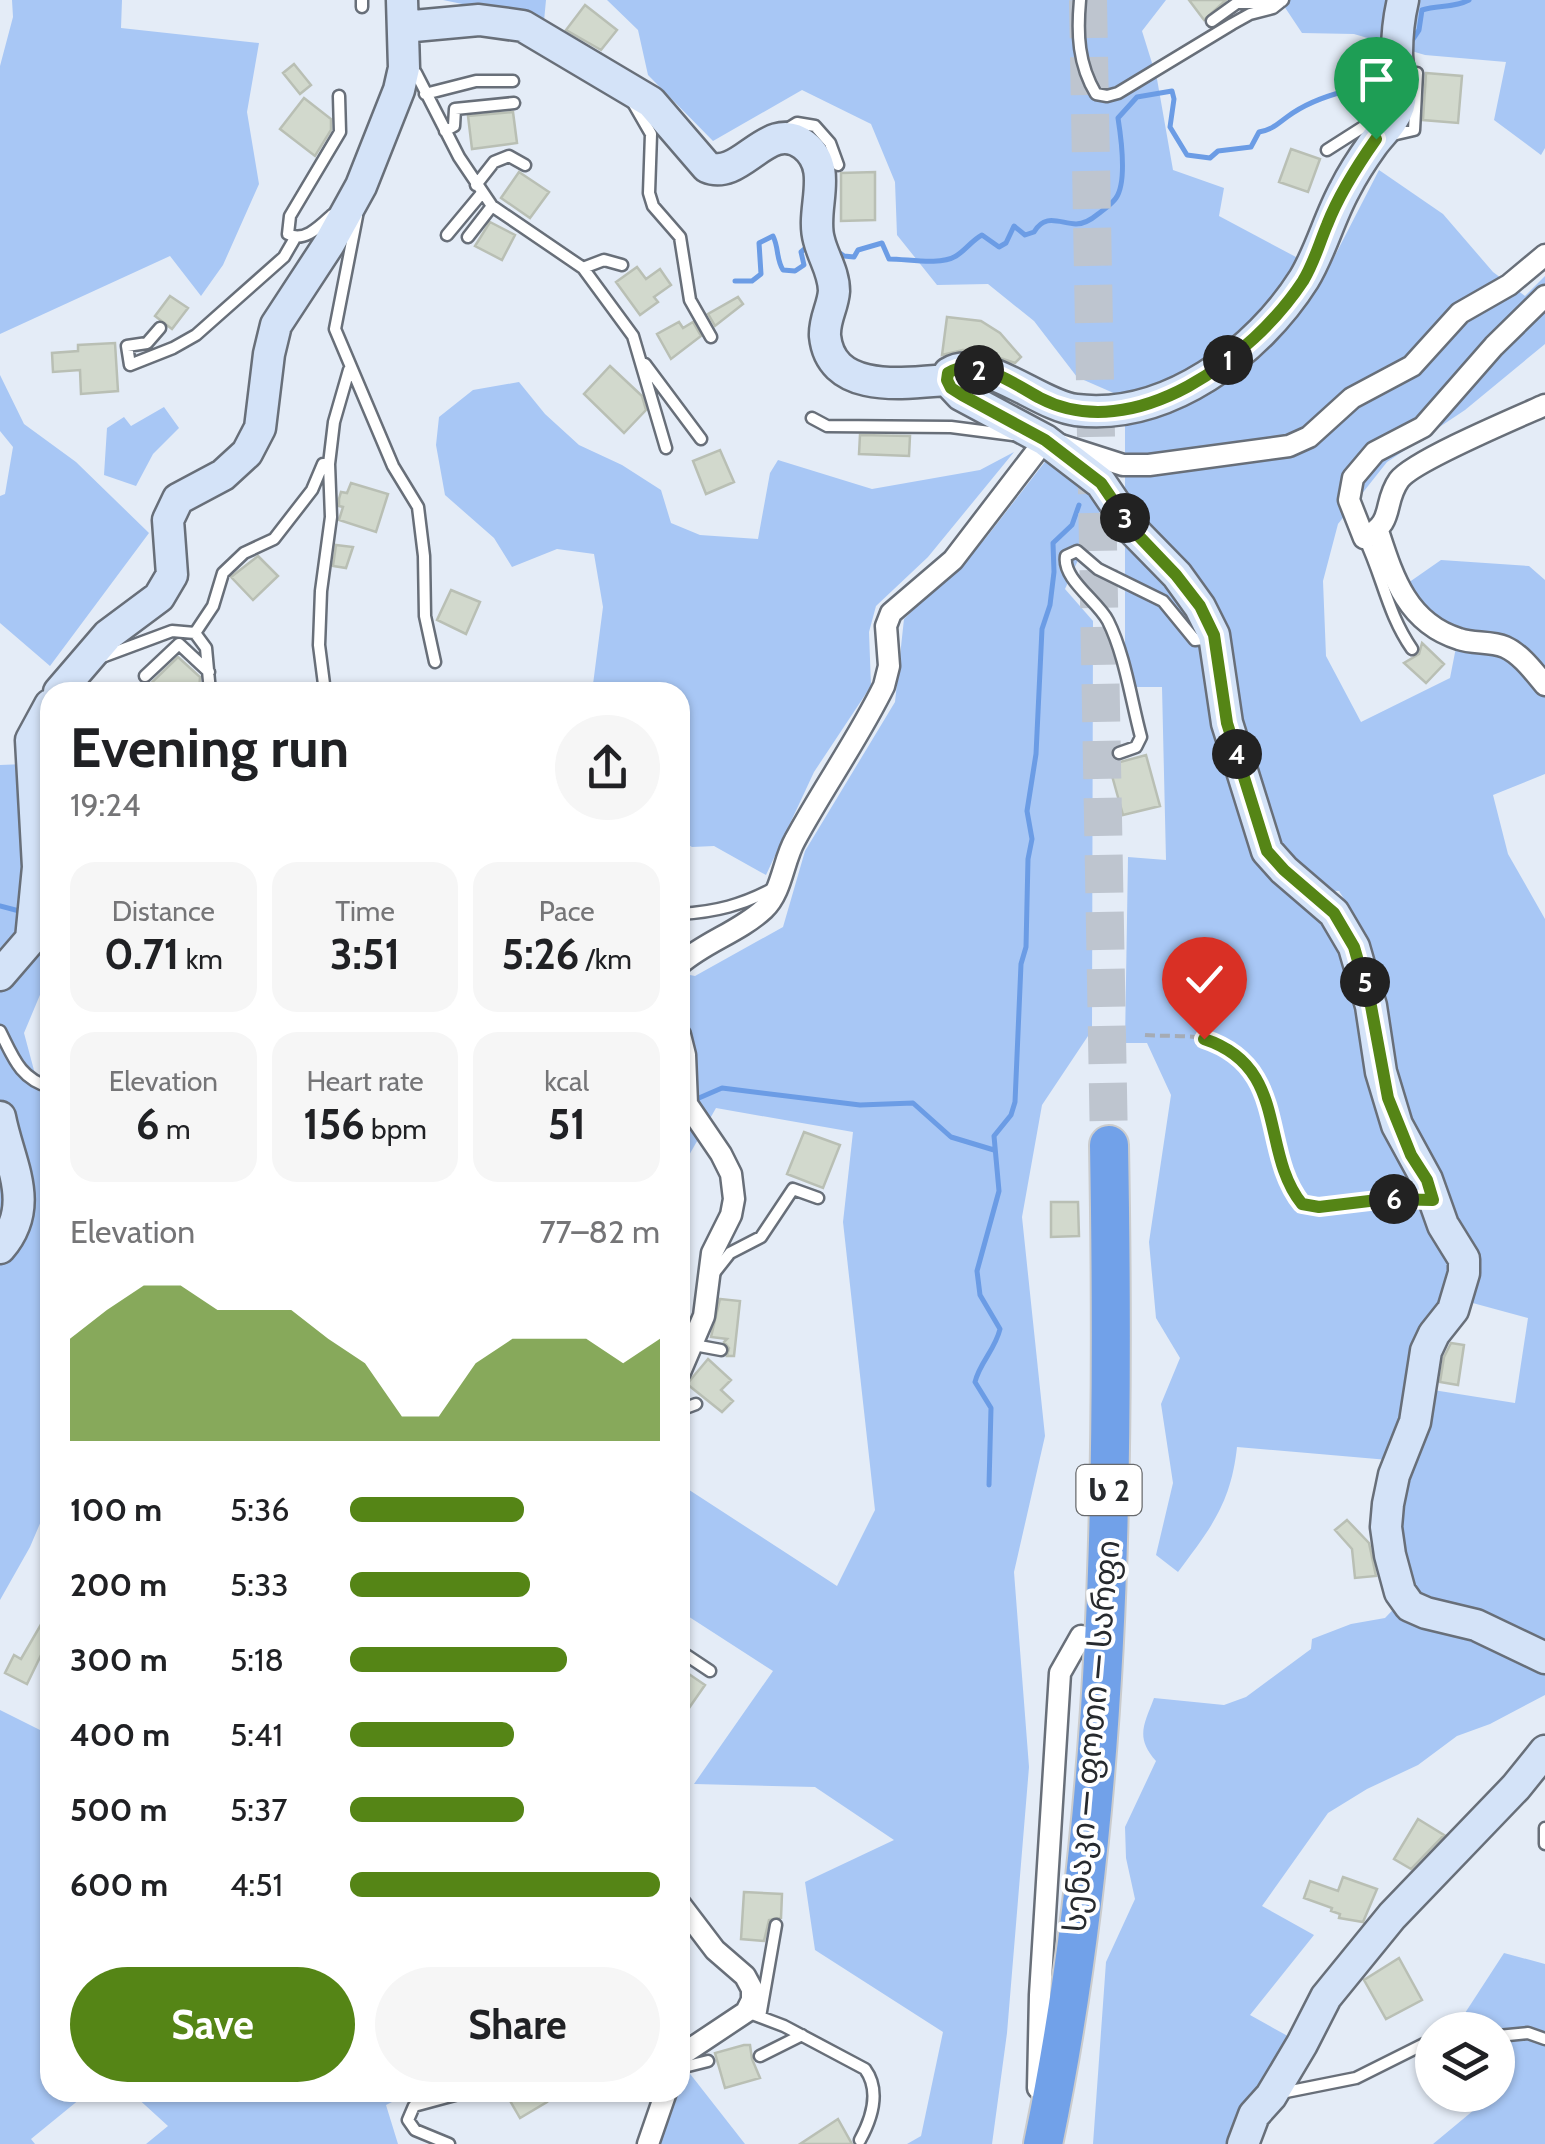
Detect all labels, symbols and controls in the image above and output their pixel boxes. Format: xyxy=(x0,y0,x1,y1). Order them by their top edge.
pin xyxy=(1334,37,1419,140)
icon: arrive xyxy=(1349,52,1404,107)
pin: 1 xyxy=(1203,335,1253,385)
text: 1 xyxy=(1223,343,1233,377)
pin: 2 xyxy=(954,345,1004,395)
text: 2 xyxy=(972,353,986,387)
pin: 3 xyxy=(1100,493,1150,543)
text: 3 xyxy=(1117,501,1133,535)
text: Evening run xyxy=(70,714,349,781)
button: share xyxy=(555,715,660,820)
pin: 4 xyxy=(1212,729,1262,779)
text: 4 xyxy=(1228,737,1246,771)
text: 19:24 xyxy=(70,785,141,824)
text: Distance xyxy=(112,894,215,928)
text: Time xyxy=(335,894,395,928)
text: Pace xyxy=(539,894,595,928)
text: 0.71 xyxy=(104,928,179,980)
text: 3:51 xyxy=(330,928,400,980)
text: 5:26 xyxy=(502,928,579,980)
pin xyxy=(1162,937,1247,1040)
text: km xyxy=(179,942,223,976)
text: /km xyxy=(579,942,632,976)
icon: check xyxy=(1177,952,1232,1007)
pin: 5 xyxy=(1340,957,1390,1007)
text: 5 xyxy=(1357,965,1373,999)
text: Elevation xyxy=(109,1064,218,1098)
text: Heart rate xyxy=(306,1064,424,1098)
text: kcal xyxy=(544,1064,589,1098)
text: 6 xyxy=(136,1098,160,1150)
text: 156 xyxy=(303,1098,365,1150)
text: 51 xyxy=(548,1098,586,1150)
text: m xyxy=(160,1112,191,1146)
text: bpm xyxy=(365,1112,427,1146)
pin: 6 xyxy=(1369,1174,1419,1224)
text: 6 xyxy=(1386,1182,1402,1216)
text: Elevation xyxy=(70,1212,195,1251)
text: 77–82 m xyxy=(540,1212,660,1251)
road number: ს 2 xyxy=(1076,1465,1142,1515)
text: 100 m xyxy=(70,1490,162,1529)
text: 5:36 xyxy=(230,1490,289,1529)
street label: სენაკი — ფოთი — სარფი xyxy=(1054,1538,1128,1934)
text: 200 m xyxy=(70,1565,167,1604)
text: 5:33 xyxy=(230,1565,289,1604)
text: 300 m xyxy=(70,1640,167,1679)
text: 5:18 xyxy=(230,1640,284,1679)
text: 400 m xyxy=(70,1715,170,1754)
text: 5:41 xyxy=(230,1715,283,1754)
text: 500 m xyxy=(70,1790,167,1829)
text: 5:37 xyxy=(230,1790,287,1829)
text: 600 m xyxy=(70,1865,168,1904)
text: 4:51 xyxy=(230,1865,283,1904)
button: Save xyxy=(70,1967,355,2082)
button: Share xyxy=(375,1967,660,2082)
map controls xyxy=(1415,2012,1515,2112)
button: layers xyxy=(1415,2012,1515,2112)

